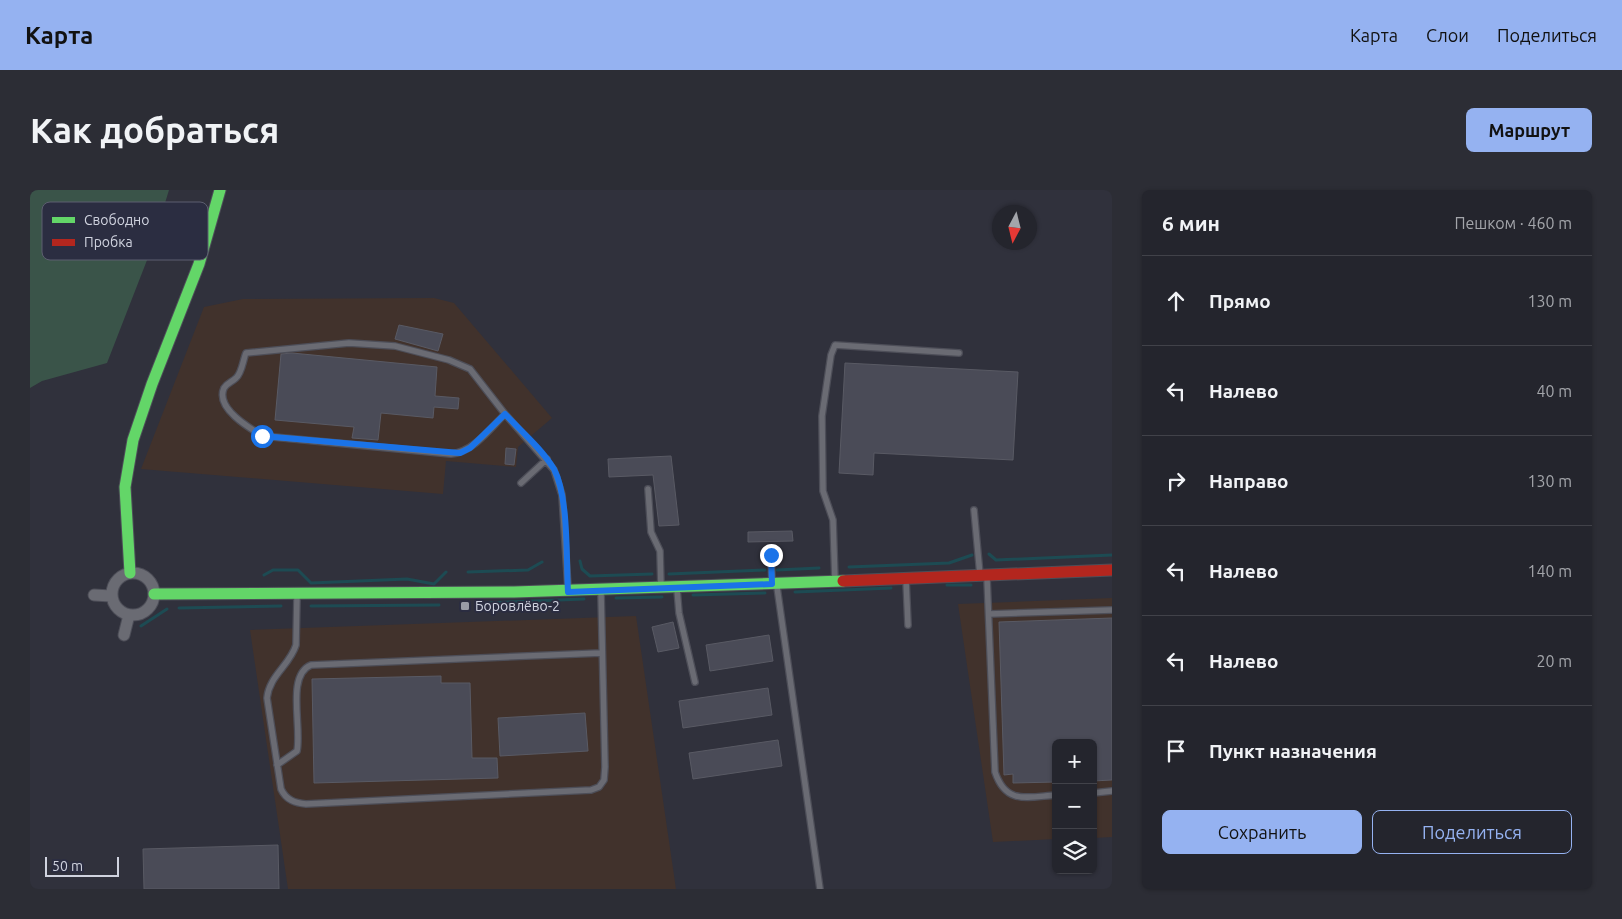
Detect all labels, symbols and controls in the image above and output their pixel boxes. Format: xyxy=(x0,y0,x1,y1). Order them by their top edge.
text: Карта xyxy=(25,22,93,49)
text: Карта xyxy=(1350,25,1398,45)
text: Слои xyxy=(1426,25,1469,45)
text: Поделиться xyxy=(1497,25,1597,45)
button: Маршрут xyxy=(1466,108,1592,152)
text: Как добраться xyxy=(30,110,279,150)
legend xyxy=(42,202,208,260)
north arrow xyxy=(992,205,1037,250)
text: 6 мин xyxy=(1162,211,1220,235)
text: Свободно xyxy=(84,212,149,228)
text: Пешком · 460 m xyxy=(1454,214,1572,232)
text: Пробка xyxy=(84,234,133,250)
icon: ahead xyxy=(1162,287,1190,315)
text: Прямо xyxy=(1209,290,1271,312)
text: 130 m xyxy=(1527,292,1572,310)
icon: left xyxy=(1162,377,1190,405)
text: Налево xyxy=(1209,380,1278,402)
text: 40 m xyxy=(1536,382,1572,400)
route start xyxy=(251,425,274,448)
icon: right xyxy=(1162,467,1190,495)
text: Направо xyxy=(1209,470,1289,492)
text: 130 m xyxy=(1527,472,1572,490)
route end xyxy=(760,544,783,567)
icon: left xyxy=(1162,557,1190,585)
text: Налево xyxy=(1209,560,1278,582)
text: 140 m xyxy=(1527,562,1572,580)
place label: Боровлёво-2 xyxy=(475,598,560,614)
marker: Боровлёво-2 xyxy=(459,600,471,612)
icon: left xyxy=(1162,647,1190,675)
text: Налево xyxy=(1209,650,1278,672)
text: 20 m xyxy=(1536,652,1572,670)
icon: arrive xyxy=(1162,737,1190,765)
map controls xyxy=(1052,739,1097,874)
button: + xyxy=(1052,739,1097,784)
text: Пункт назначения xyxy=(1209,740,1377,762)
button: − xyxy=(1052,784,1097,829)
button: Сохранить xyxy=(1162,810,1362,854)
button: Поделиться xyxy=(1372,810,1572,854)
button: layers xyxy=(1052,829,1097,874)
scale bar xyxy=(45,854,119,877)
text: 50 m xyxy=(52,858,83,874)

